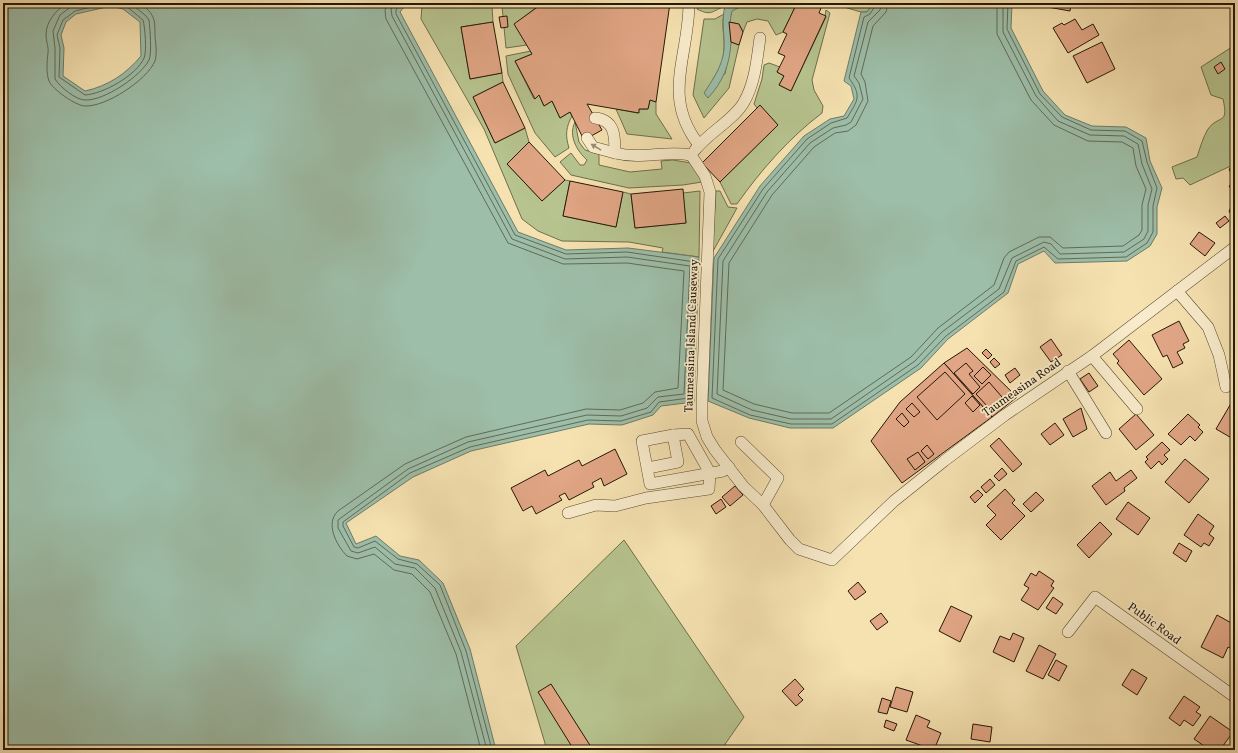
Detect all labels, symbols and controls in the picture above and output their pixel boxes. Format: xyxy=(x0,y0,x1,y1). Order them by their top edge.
one-way arrow xyxy=(590,144,602,151)
street label: Taumeasina Island Causeway xyxy=(681,258,703,413)
street label: Taumeasina Road xyxy=(979,355,1065,421)
street label: Public Road xyxy=(1124,599,1184,649)

